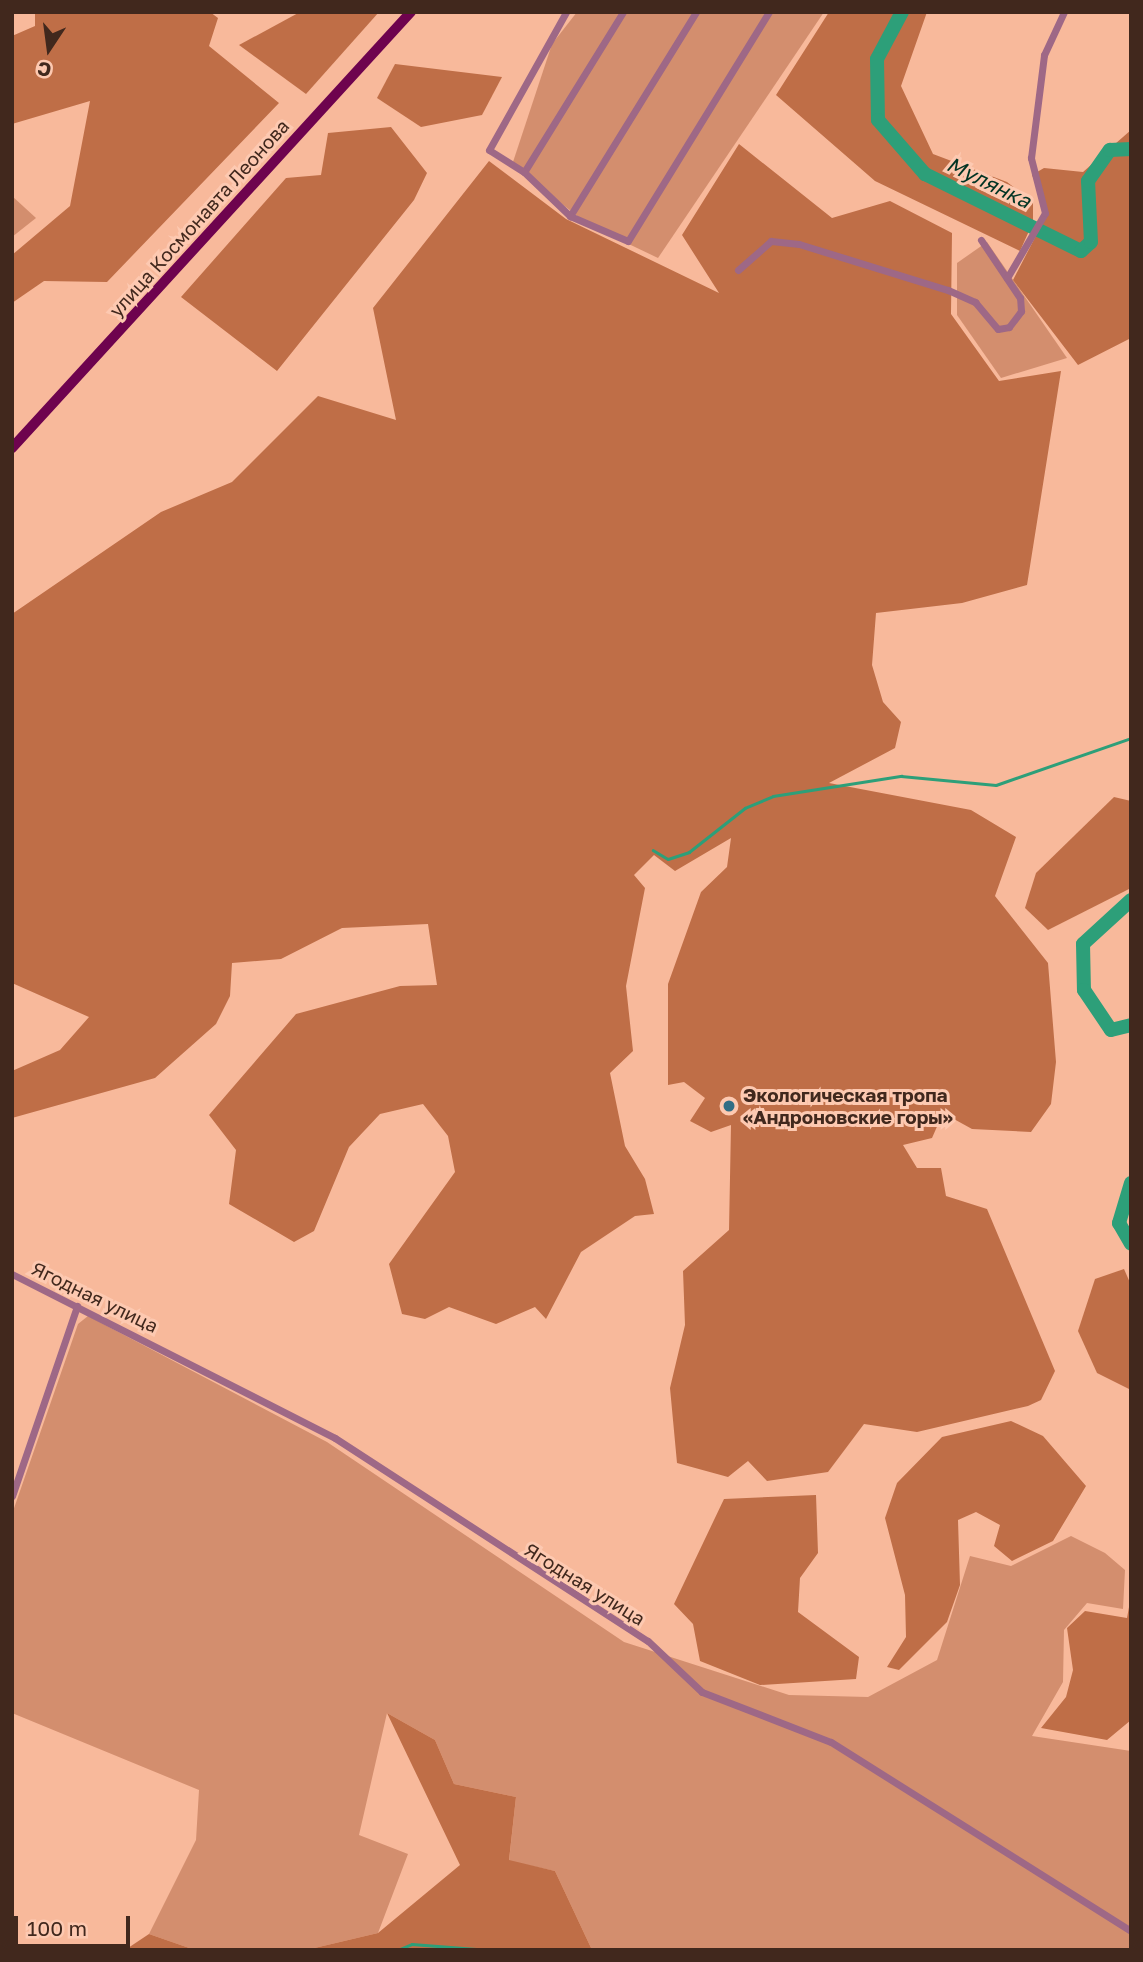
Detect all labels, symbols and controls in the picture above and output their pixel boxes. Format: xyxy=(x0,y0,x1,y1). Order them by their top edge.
north arrow xyxy=(14,14,84,84)
text: С xyxy=(35,57,53,83)
street label: улица Космонавта Леонова xyxy=(104,115,294,321)
water label: Мулянка xyxy=(943,151,1035,213)
place label: Экологическая тропа «Андроновские горы» xyxy=(743,1084,953,1128)
marker: Экологическая тропа «Андроновские горы» xyxy=(721,1098,737,1114)
street label: Ягодная улица xyxy=(28,1257,162,1337)
street label: Ягодная улица xyxy=(521,1538,649,1630)
scale bar xyxy=(18,1902,133,1946)
text: 100 m xyxy=(27,1915,87,1941)

